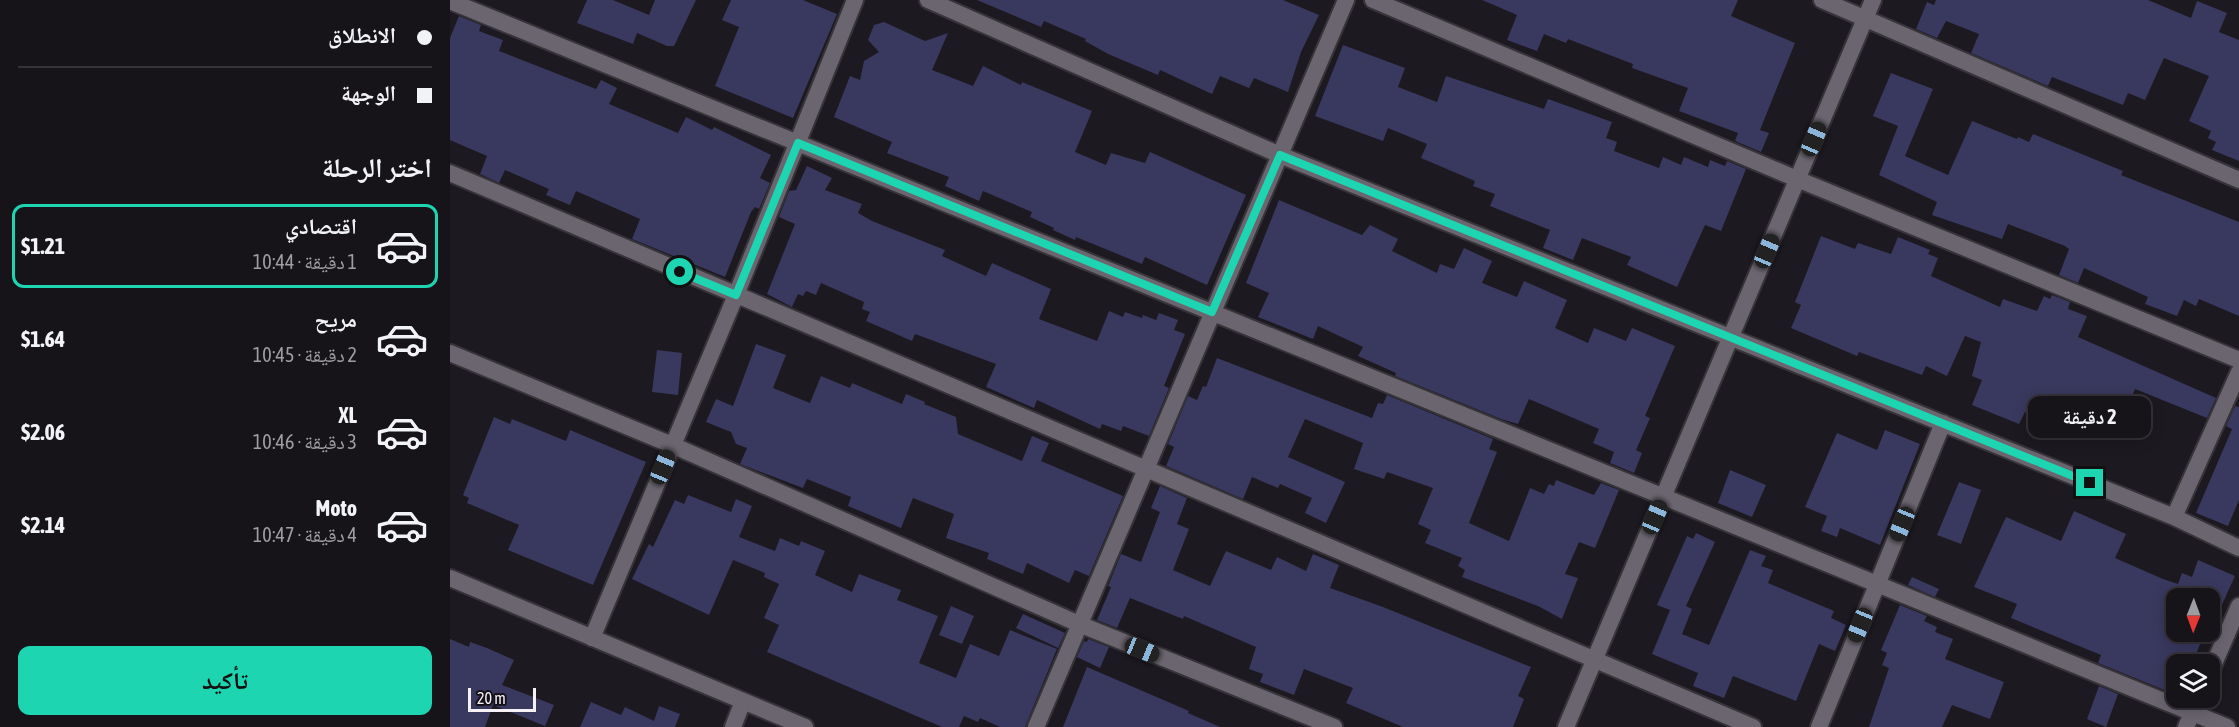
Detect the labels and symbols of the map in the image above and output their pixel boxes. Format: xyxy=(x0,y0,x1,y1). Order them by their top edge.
car xyxy=(1799,119,1829,159)
car xyxy=(1752,231,1782,271)
route start xyxy=(666,258,693,285)
callout: 2 دقيقة xyxy=(2028,396,2152,438)
car xyxy=(648,447,678,487)
route end xyxy=(2076,469,2103,496)
car xyxy=(1640,497,1670,537)
car xyxy=(1887,504,1917,544)
north arrow xyxy=(2166,588,2220,642)
car xyxy=(1845,605,1875,645)
car xyxy=(1122,635,1162,665)
scale bar xyxy=(468,685,536,712)

